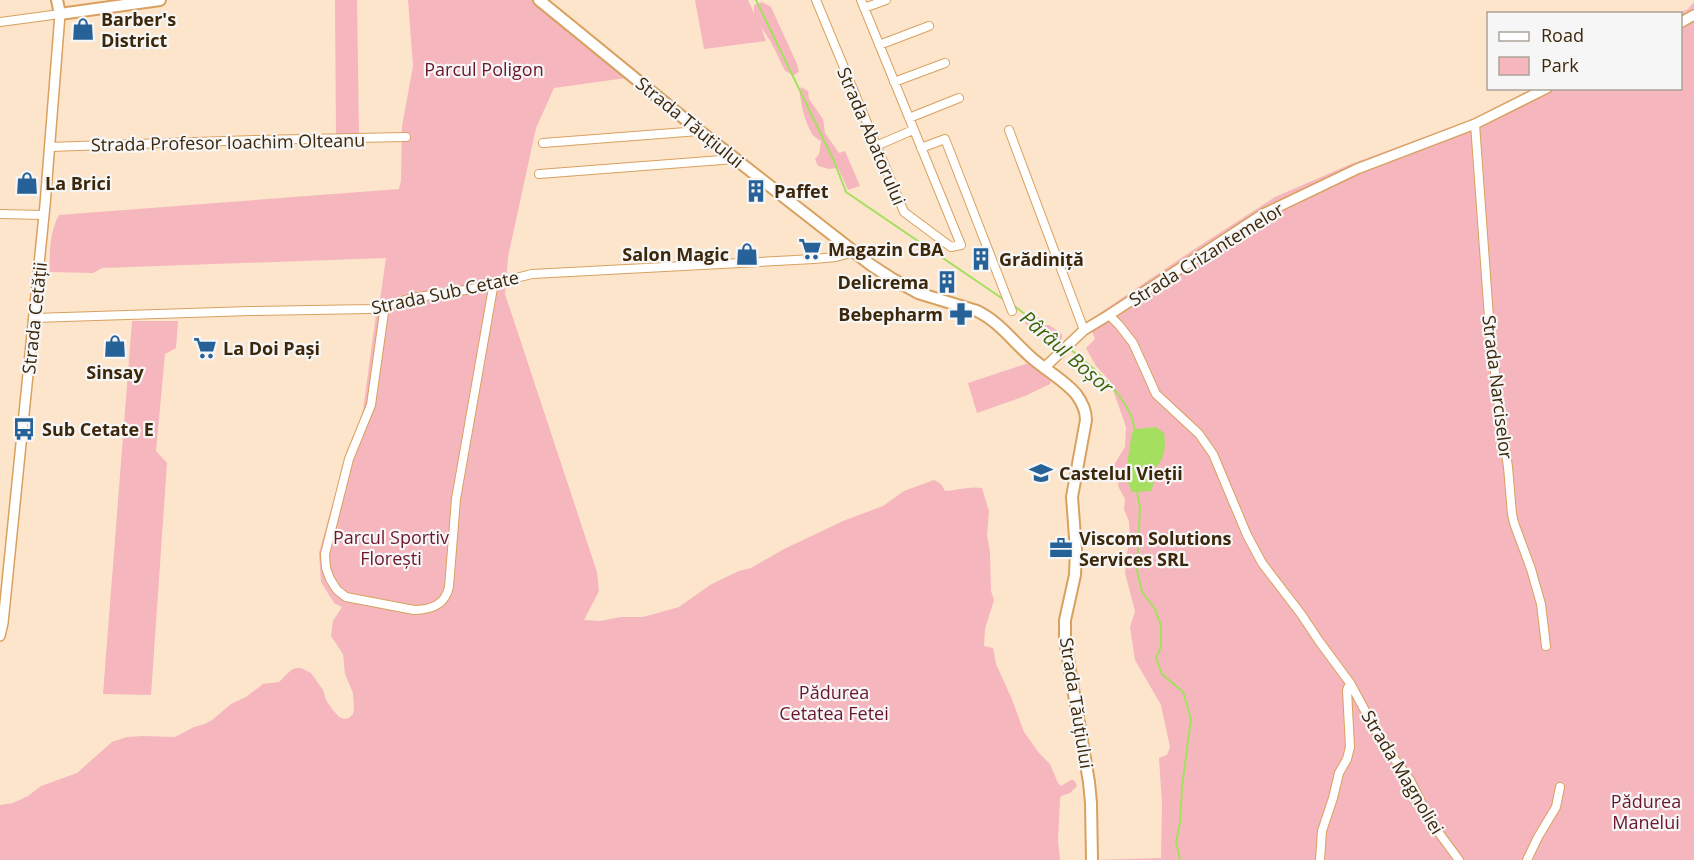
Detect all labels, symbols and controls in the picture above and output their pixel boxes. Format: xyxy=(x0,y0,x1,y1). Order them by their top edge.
place label: Barber's District xyxy=(101,7,176,52)
legend xyxy=(1487,12,1682,90)
shop icon: Barber's District xyxy=(70,16,96,42)
text: Road xyxy=(1541,23,1584,47)
text: Park xyxy=(1541,53,1579,77)
park label: Parcul Poligon xyxy=(424,57,544,81)
street label: Strada Abatorului xyxy=(832,63,912,209)
street label: Strada Tăuțiului xyxy=(631,71,749,173)
street label: Strada Profesor Ioachim Olteanu xyxy=(91,128,365,156)
shop icon: La Brici xyxy=(14,170,40,196)
place label: La Brici xyxy=(45,171,111,195)
building icon: Paffet xyxy=(743,178,769,204)
place label: Paffet xyxy=(774,179,829,203)
street label: Strada Crizantemelor xyxy=(1124,196,1288,311)
supermarket icon: Magazin CBA xyxy=(797,236,823,262)
place label: Magazin CBA xyxy=(828,237,944,261)
shop icon: Salon Magic xyxy=(734,241,760,267)
place label: Salon Magic xyxy=(622,242,729,266)
building icon: Grădiniță xyxy=(968,246,994,272)
place label: Grădiniță xyxy=(999,247,1084,271)
street label: Strada Cetății xyxy=(16,261,52,375)
street label: Strada Sub Cetate xyxy=(369,265,521,319)
building icon: Delicrema xyxy=(934,269,960,295)
place label: Delicrema xyxy=(837,270,929,294)
pharmacy icon: Bebepharm xyxy=(948,301,974,327)
place label: Bebepharm xyxy=(838,302,943,326)
water label: Pârâul Boșor xyxy=(1015,304,1120,401)
street label: Strada Narciselor xyxy=(1477,314,1519,461)
shop icon: Sinsay xyxy=(102,333,128,359)
supermarket icon: La Doi Pași xyxy=(192,335,218,361)
place label: La Doi Pași xyxy=(223,336,320,360)
place label: Sinsay xyxy=(86,360,144,384)
bus stop icon: Sub Cetate E xyxy=(11,416,37,442)
place label: Sub Cetate E xyxy=(42,417,154,441)
school or university icon: Castelul Vieții xyxy=(1028,460,1054,486)
place label: Castelul Vieții xyxy=(1059,461,1183,485)
park label: Parcul Sportiv Florești xyxy=(333,525,449,570)
place label: Viscom Solutions Services SRL xyxy=(1079,526,1232,571)
office icon: Viscom Solutions Services SRL xyxy=(1048,535,1074,561)
street label: Strada Tăuțiului xyxy=(1055,636,1099,770)
park label: Pădurea Cetatea Fetei xyxy=(779,680,889,725)
street label: Strada Magnoliei xyxy=(1356,705,1450,839)
park label: Pădurea Manelui xyxy=(1611,789,1681,834)

